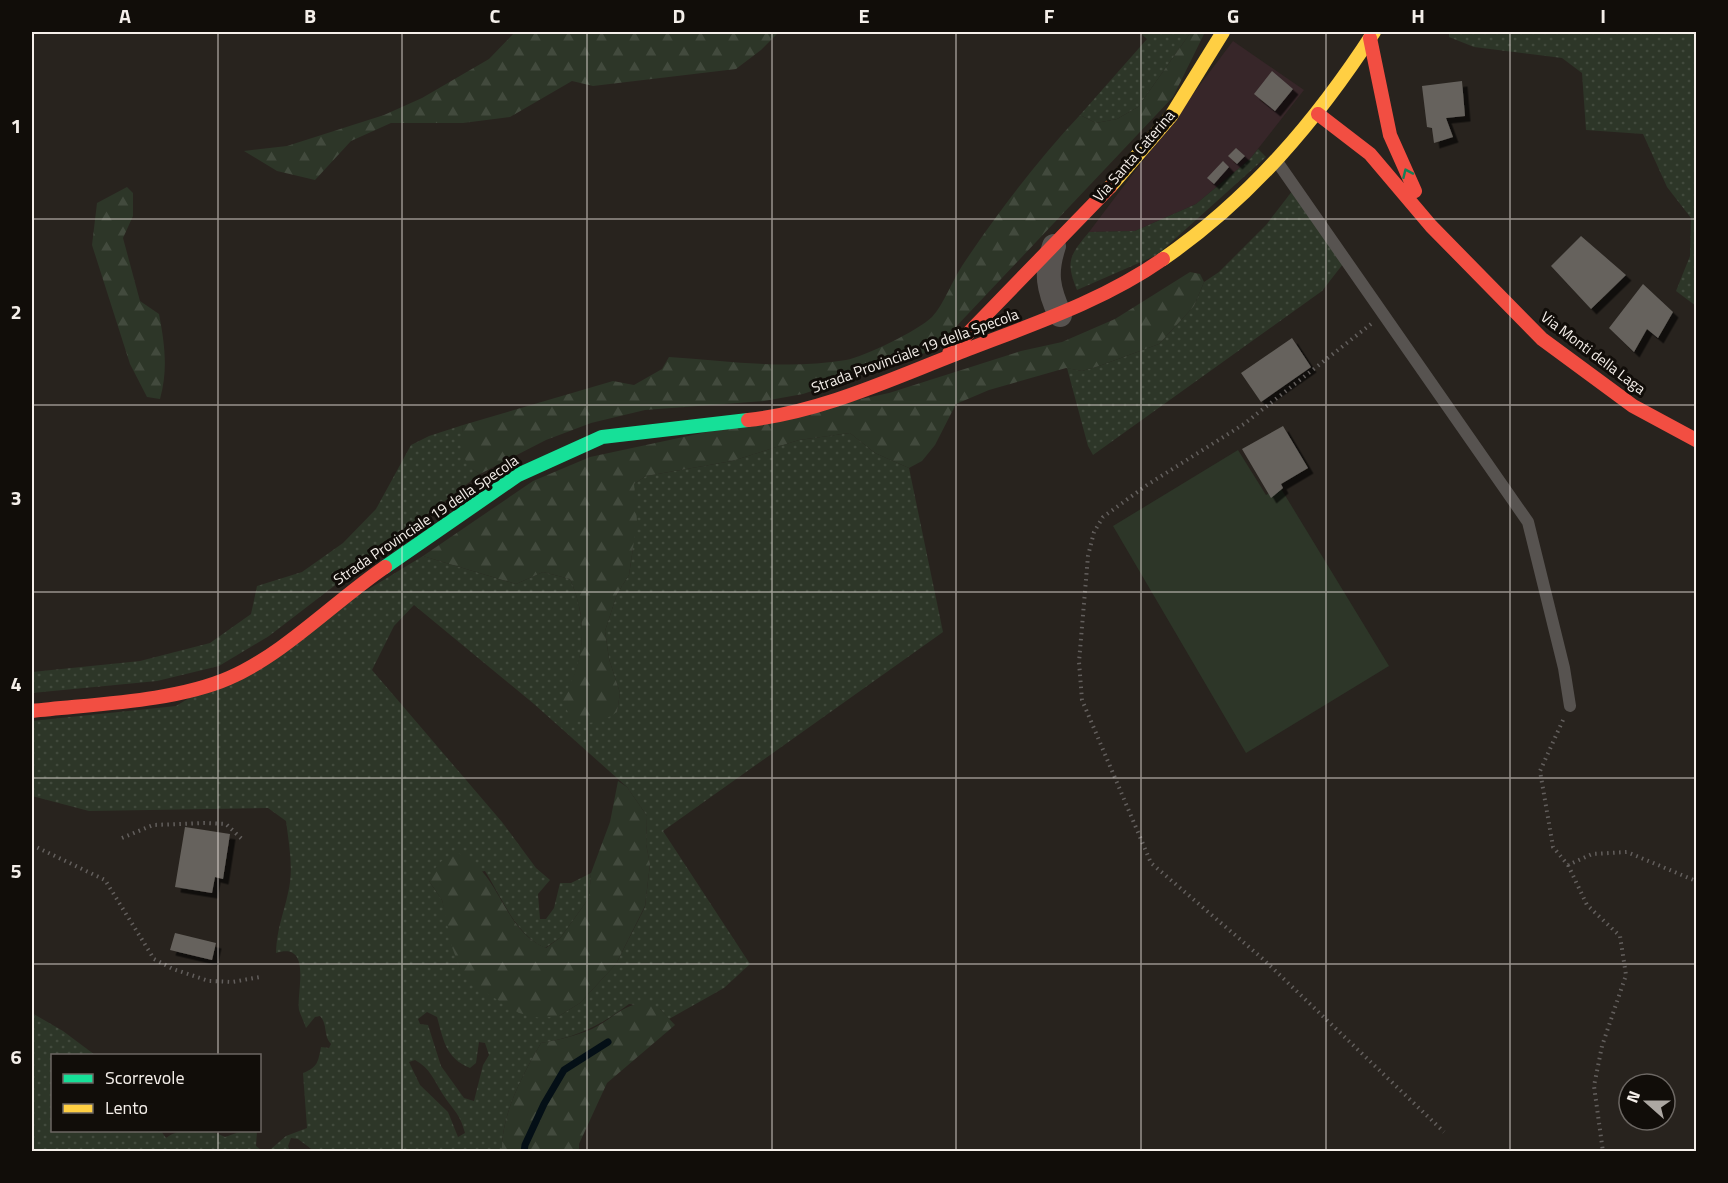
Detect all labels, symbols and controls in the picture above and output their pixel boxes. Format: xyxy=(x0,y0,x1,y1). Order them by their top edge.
text: A xyxy=(119,0,131,31)
text: B xyxy=(304,0,316,31)
text: C xyxy=(490,0,501,31)
text: D xyxy=(673,0,685,31)
text: E xyxy=(858,0,870,31)
text: F xyxy=(1044,0,1055,31)
text: G xyxy=(1227,0,1239,31)
text: H xyxy=(1411,0,1425,31)
text: I xyxy=(1600,0,1606,31)
street label: Via Santa Caterina xyxy=(1087,104,1180,207)
text: 1 xyxy=(10,110,22,141)
one-way arrow xyxy=(1402,168,1414,179)
text: 2 xyxy=(10,296,22,327)
street label: Strada Provinciale 19 della Specola xyxy=(808,302,1022,399)
street label: Via Monti della Laga xyxy=(1536,305,1651,400)
street label: Strada Provinciale 19 della Specola xyxy=(329,449,523,590)
text: 3 xyxy=(10,482,22,513)
text: 4 xyxy=(10,668,22,699)
text: 5 xyxy=(10,855,22,886)
text: 6 xyxy=(10,1041,22,1072)
legend xyxy=(51,1054,261,1132)
text: Scorrevole xyxy=(105,1064,184,1091)
north arrow xyxy=(1617,1072,1677,1132)
text: N xyxy=(1620,1087,1646,1106)
text: Lento xyxy=(105,1094,148,1121)

